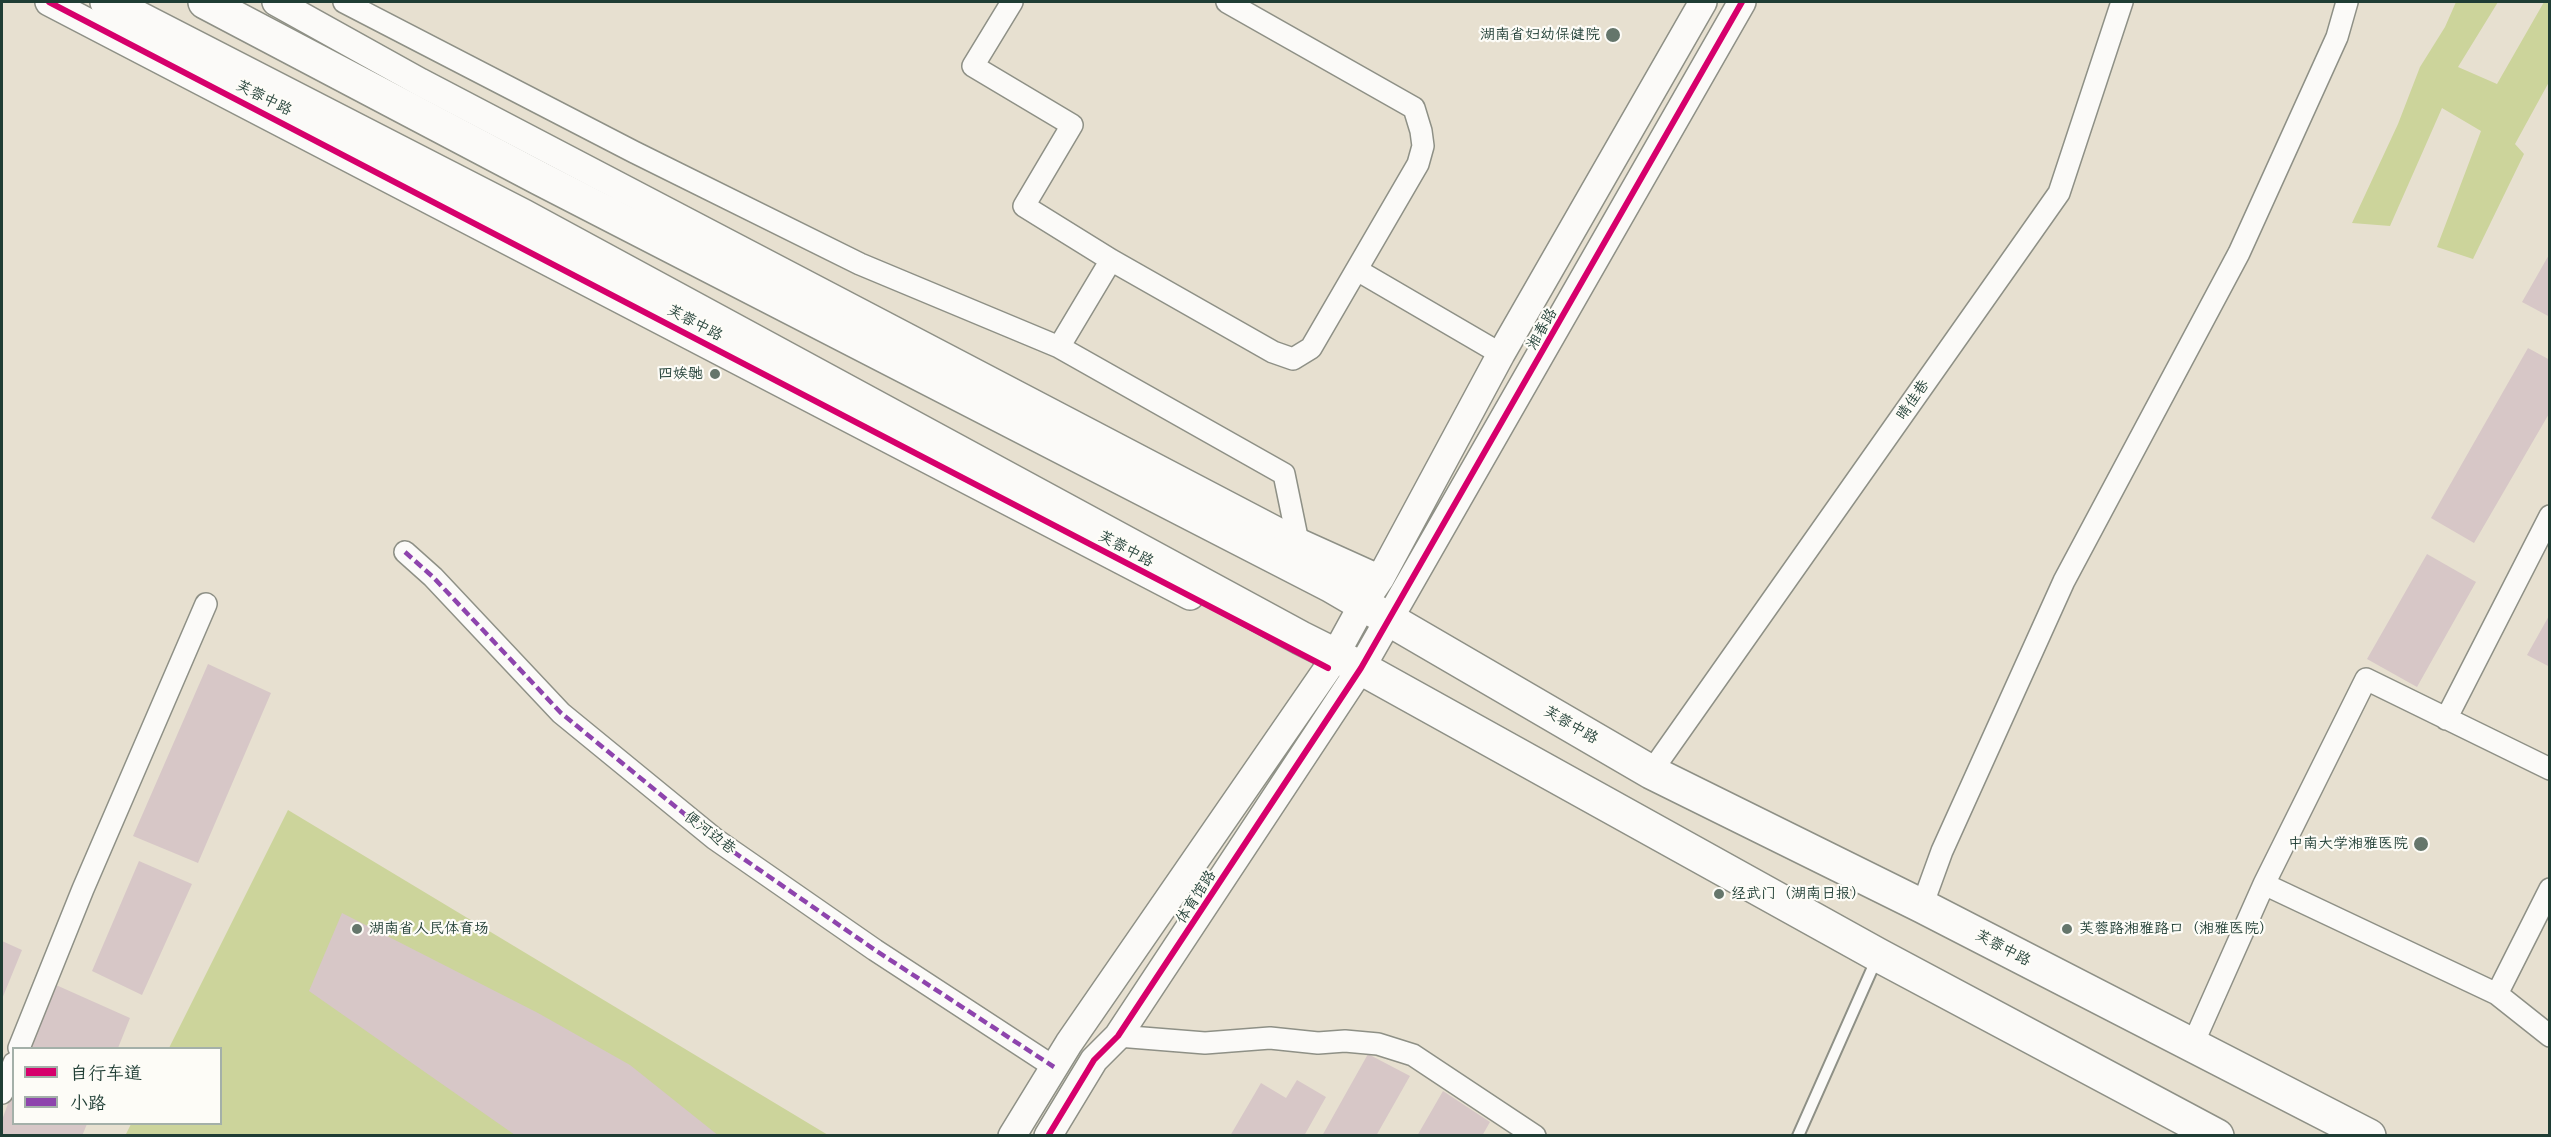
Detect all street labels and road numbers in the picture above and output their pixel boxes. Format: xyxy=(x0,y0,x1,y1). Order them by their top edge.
street label: 芙蓉中路 xyxy=(233,76,295,120)
street label: 芙蓉中路 xyxy=(664,301,726,345)
street label: 湘春路 xyxy=(1523,305,1561,353)
street label: 晴佳巷 xyxy=(1893,376,1933,424)
street label: 芙蓉中路 xyxy=(1095,527,1157,571)
street label: 芙蓉中路 xyxy=(1541,702,1601,748)
street label: 便河边巷 xyxy=(681,808,739,858)
street label: 体育馆路 xyxy=(1172,867,1220,927)
street label: 芙蓉中路 xyxy=(1972,926,2034,970)

